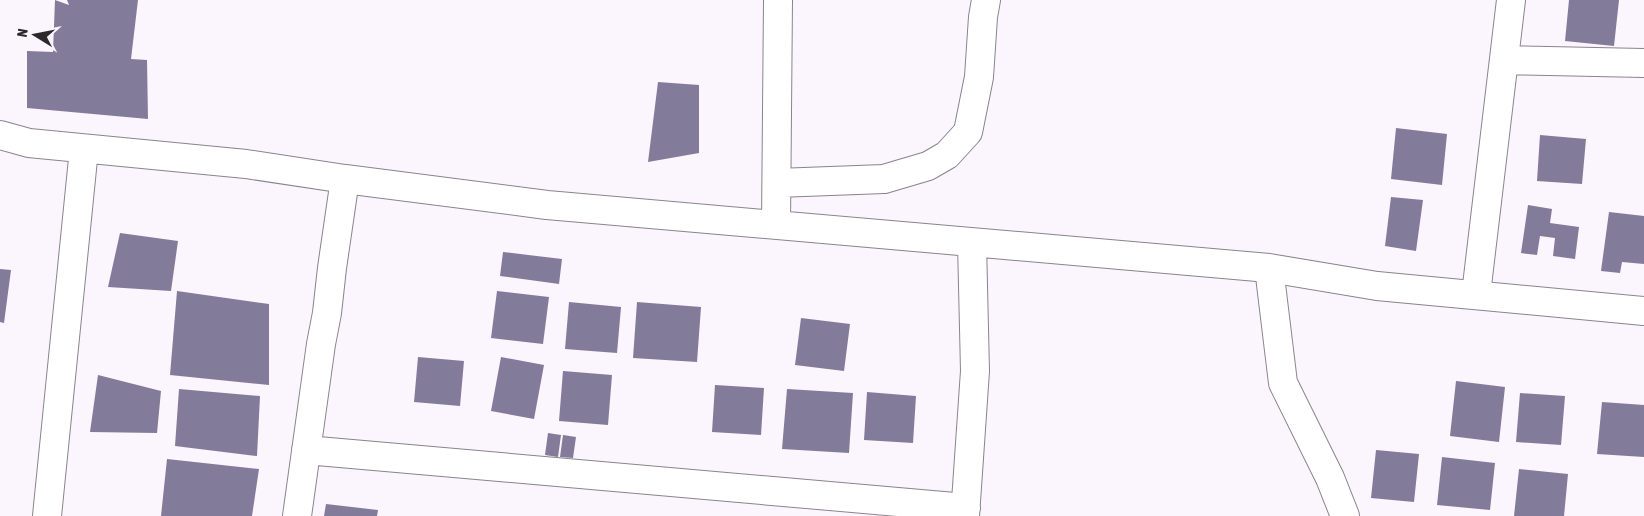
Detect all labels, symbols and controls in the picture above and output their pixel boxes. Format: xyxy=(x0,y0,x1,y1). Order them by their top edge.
north arrow xyxy=(10,10,60,60)
text: N xyxy=(14,27,31,38)

